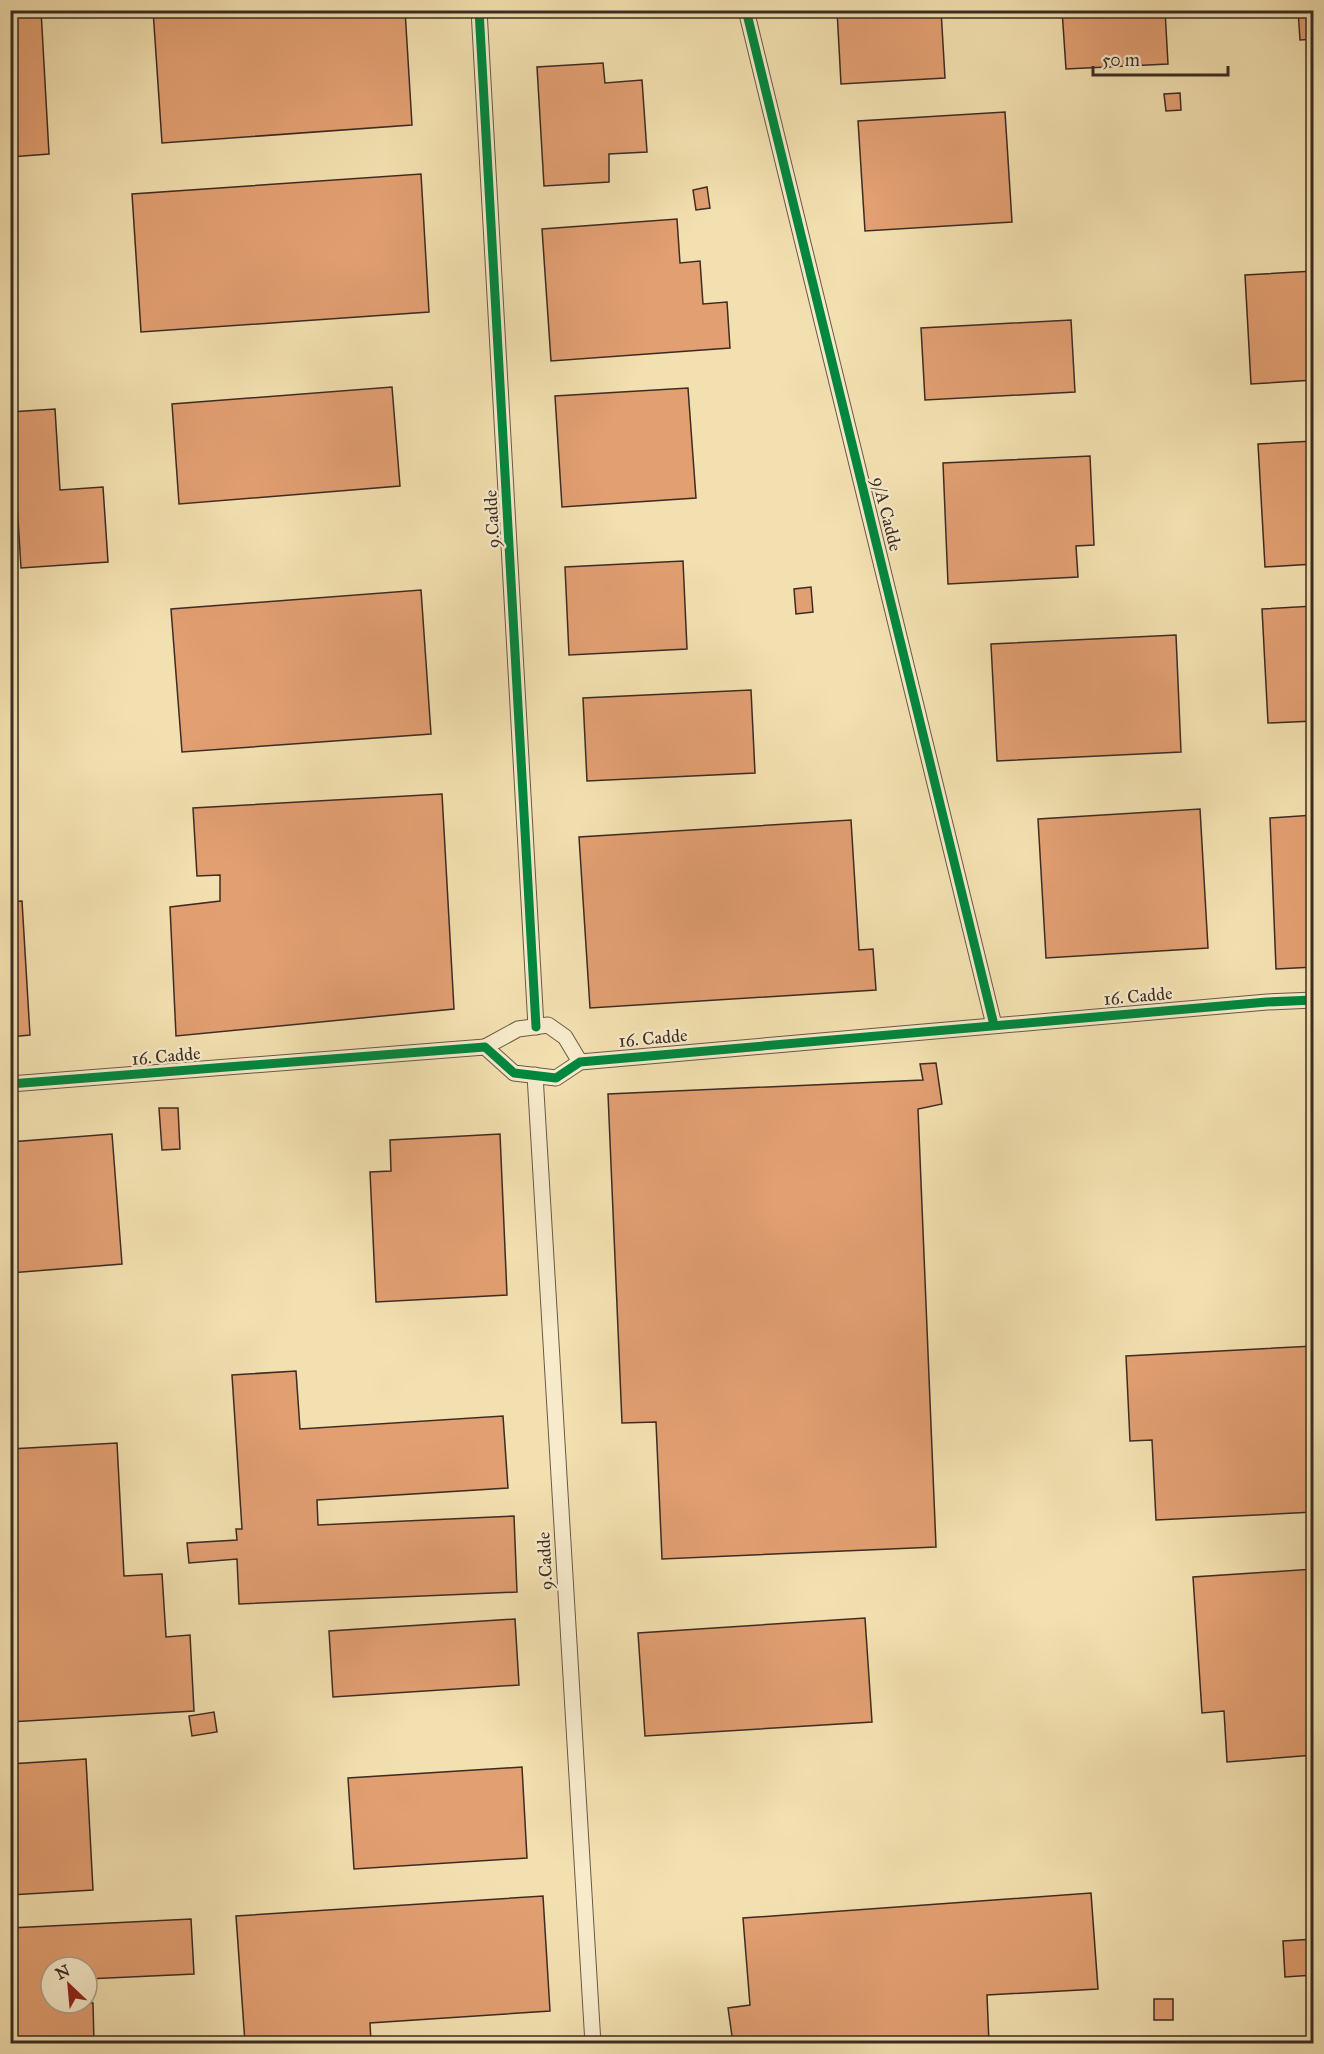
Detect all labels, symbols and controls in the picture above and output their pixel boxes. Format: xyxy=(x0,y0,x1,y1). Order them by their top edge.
scale bar xyxy=(1093,39,1228,77)
text: 50 m xyxy=(1102,49,1140,71)
street label: 9/A Cadde xyxy=(867,474,907,554)
street label: 9.Cadde xyxy=(479,489,505,549)
street label: 16. Cadde xyxy=(1102,982,1174,1010)
street label: 16. Cadde xyxy=(617,1024,689,1052)
street label: 16. Cadde xyxy=(130,1042,202,1070)
street label: 9.Cadde xyxy=(532,1531,558,1591)
north arrow xyxy=(39,1955,99,2015)
text: N xyxy=(52,1960,73,1983)

